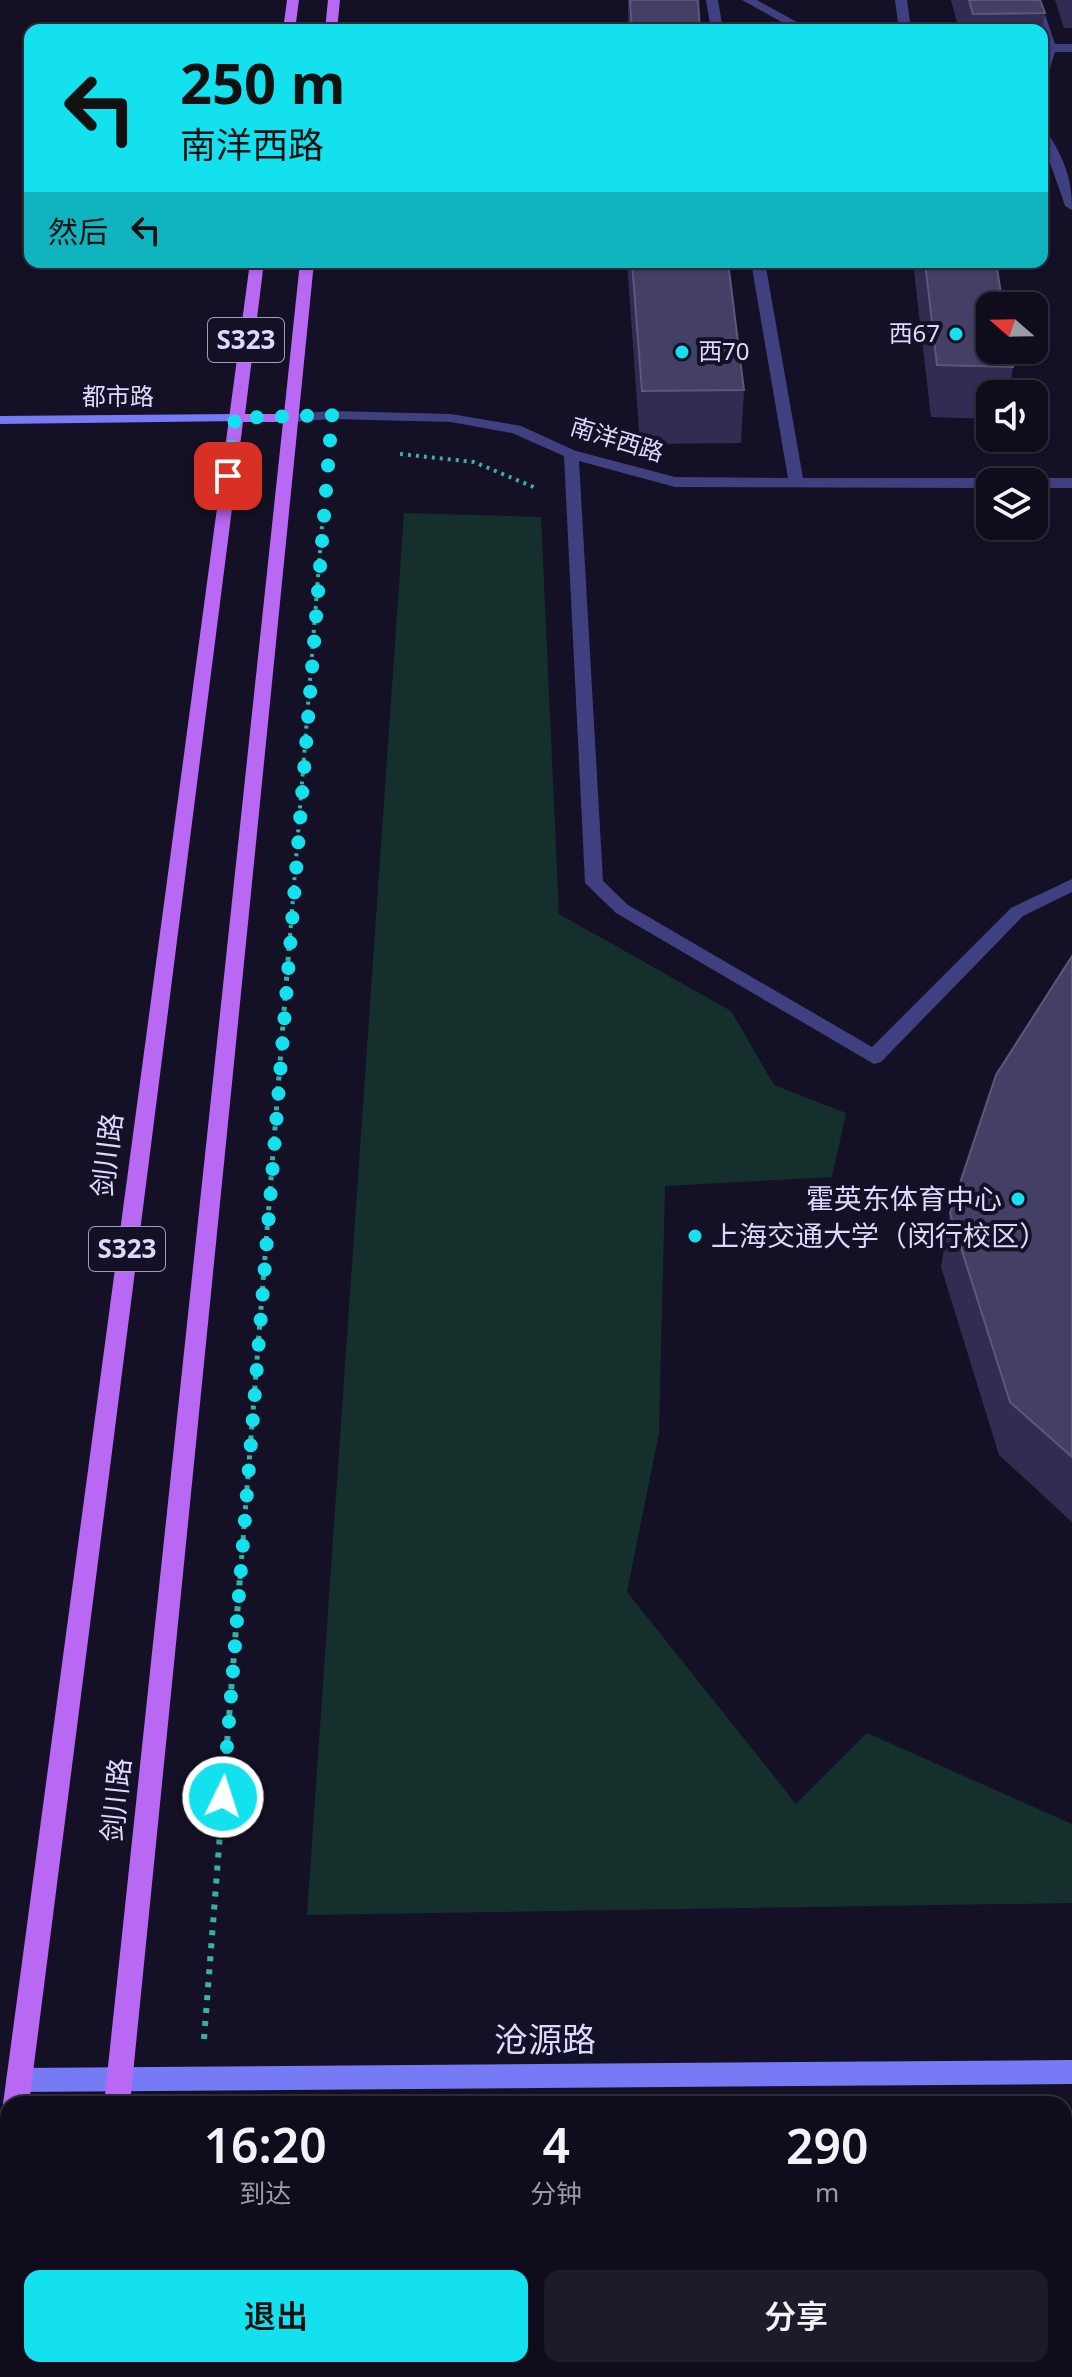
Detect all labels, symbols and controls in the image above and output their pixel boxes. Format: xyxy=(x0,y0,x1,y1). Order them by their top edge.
text: 250 m xyxy=(180,44,345,120)
icon: left xyxy=(48,56,152,160)
text: 南洋西路 xyxy=(180,120,324,169)
icon: left xyxy=(124,208,168,252)
text: 然后 xyxy=(48,211,108,252)
north arrow xyxy=(976,292,1048,364)
map controls xyxy=(976,292,1048,540)
place label: 西67 xyxy=(889,316,940,349)
road number: S323 xyxy=(208,318,284,362)
marker: 西67 xyxy=(947,325,965,343)
place label: 西70 xyxy=(698,334,749,367)
marker: 西70 xyxy=(673,343,691,361)
street label: 都市路 xyxy=(82,379,154,412)
button: sound xyxy=(976,380,1048,452)
street label: 南洋西路 xyxy=(567,409,668,468)
pin xyxy=(194,442,262,510)
icon: arrive xyxy=(206,454,250,498)
button: layers xyxy=(976,468,1048,540)
street label: 剑川路 xyxy=(82,1111,130,1199)
place label: 霍英东体育中心 xyxy=(806,1179,1002,1217)
marker: 霍英东体育中心 xyxy=(1009,1190,1027,1208)
place label: 上海交通大学（闵行校区） xyxy=(711,1216,1047,1254)
road number: S323 xyxy=(89,1227,165,1271)
marker: 上海交通大学（闵行校区） xyxy=(686,1227,704,1245)
position arrow xyxy=(181,1755,265,1839)
street label: 剑川路 xyxy=(92,1756,138,1844)
street label: 沧源路 xyxy=(494,2016,596,2062)
text: 16:20 xyxy=(204,2112,327,2177)
text: 4 xyxy=(543,2112,570,2177)
text: 290 xyxy=(786,2113,868,2178)
text: m xyxy=(815,2174,839,2210)
text: 到达 xyxy=(239,2175,291,2211)
text: 分钟 xyxy=(530,2175,582,2211)
button: 退出 xyxy=(24,2270,528,2362)
button: 分享 xyxy=(544,2270,1048,2362)

